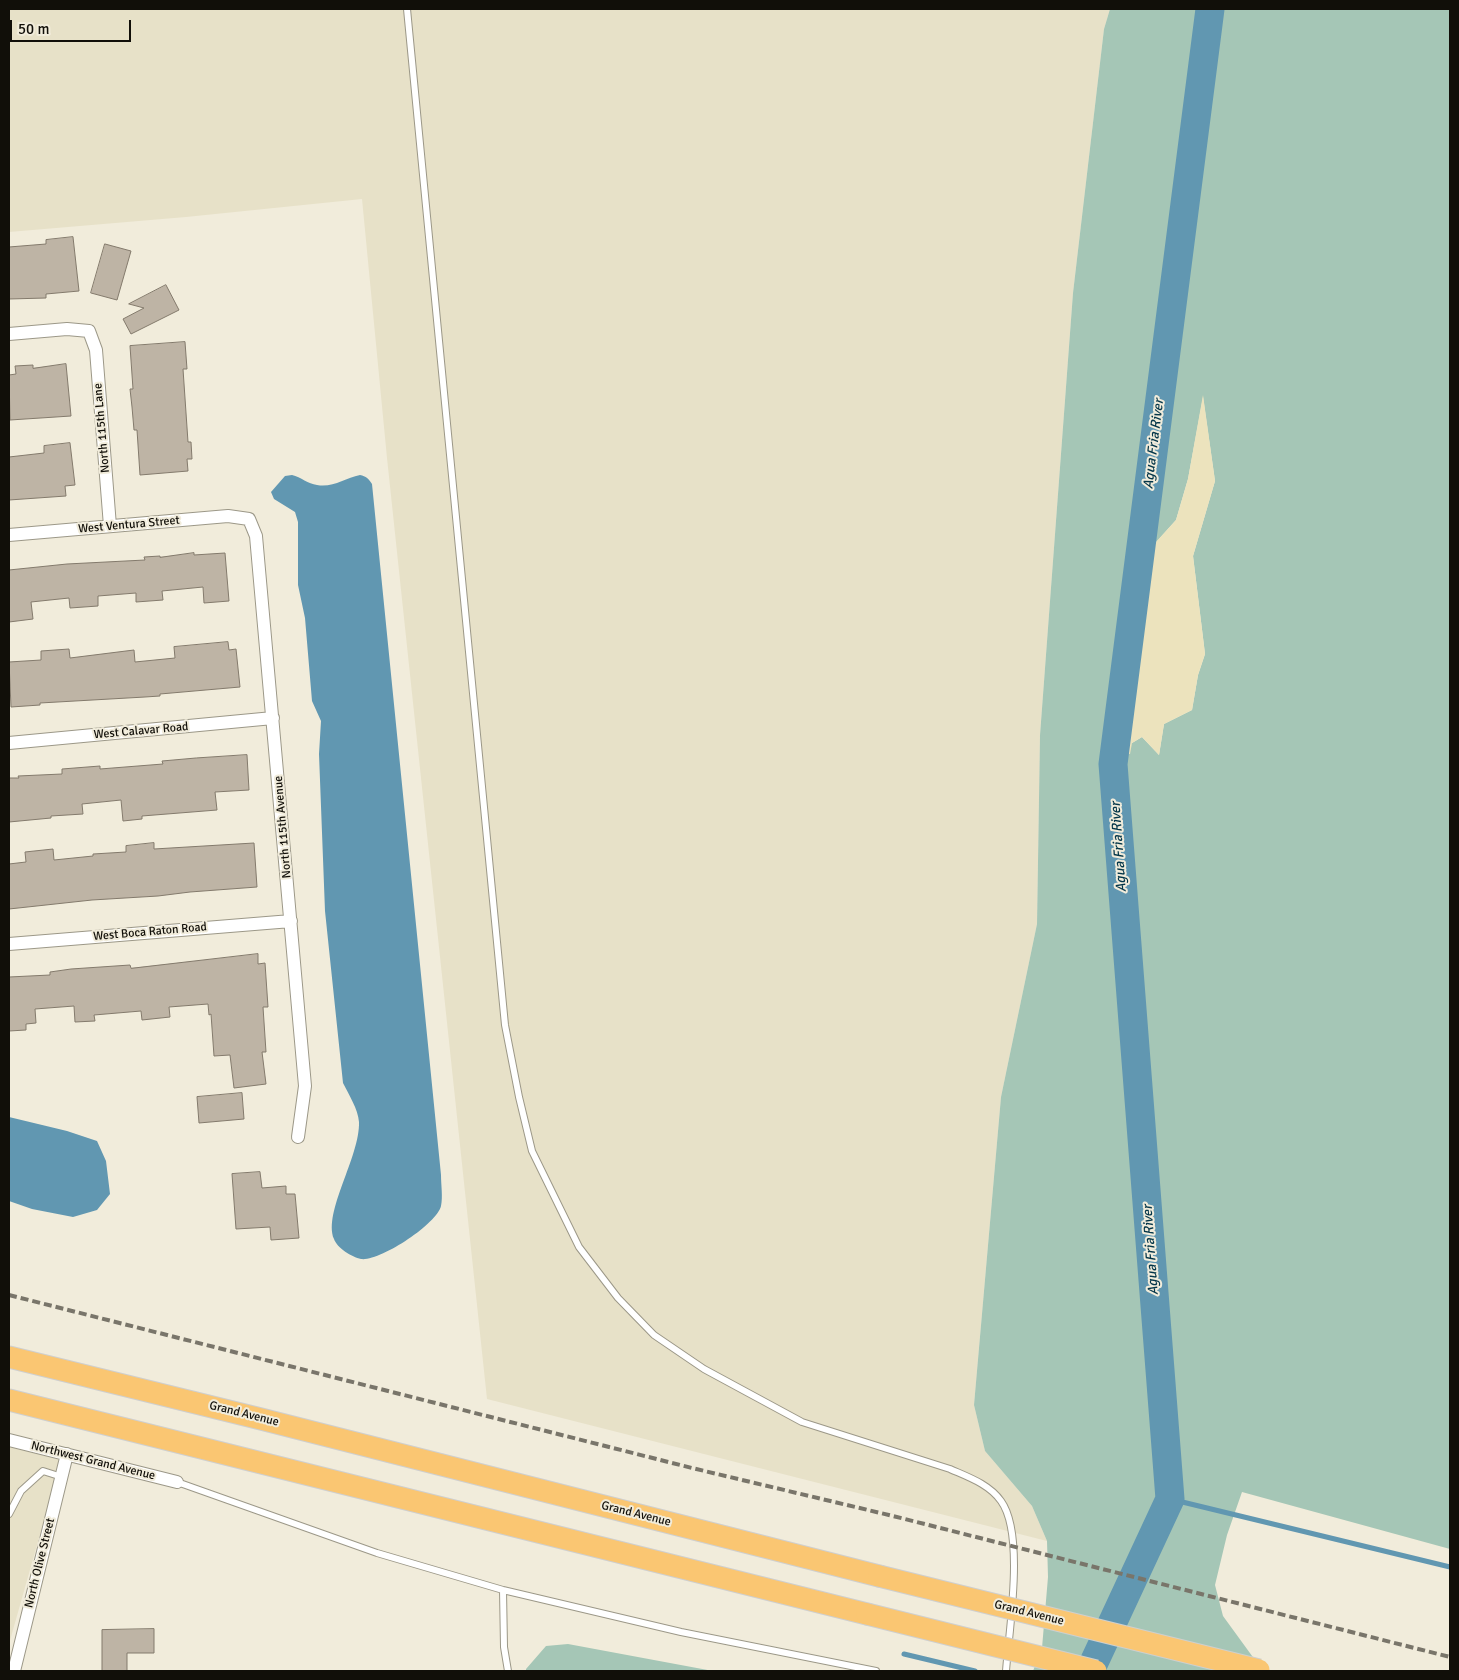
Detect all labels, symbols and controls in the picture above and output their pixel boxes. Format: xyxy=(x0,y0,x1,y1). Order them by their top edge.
scale bar xyxy=(12,10,134,42)
text: 50 m xyxy=(18,20,49,38)
street label: North 115th Lane xyxy=(91,383,113,473)
water label: Agua Fria River xyxy=(1140,398,1168,490)
street label: West Ventura Street xyxy=(78,513,180,537)
street label: West Calavar Road xyxy=(93,720,189,742)
street label: North 115th Avenue xyxy=(271,775,295,879)
water label: Agua Fria River xyxy=(1107,801,1131,893)
street label: West Boca Raton Road xyxy=(93,920,207,944)
water label: Agua Fria River xyxy=(1139,1204,1163,1296)
street label: Grand Avenue xyxy=(208,1398,280,1430)
street label: Northwest Grand Avenue xyxy=(29,1439,157,1483)
street label: Grand Avenue xyxy=(600,1498,672,1530)
street label: North Olive Street xyxy=(22,1517,58,1609)
street label: Grand Avenue xyxy=(993,1597,1065,1629)

